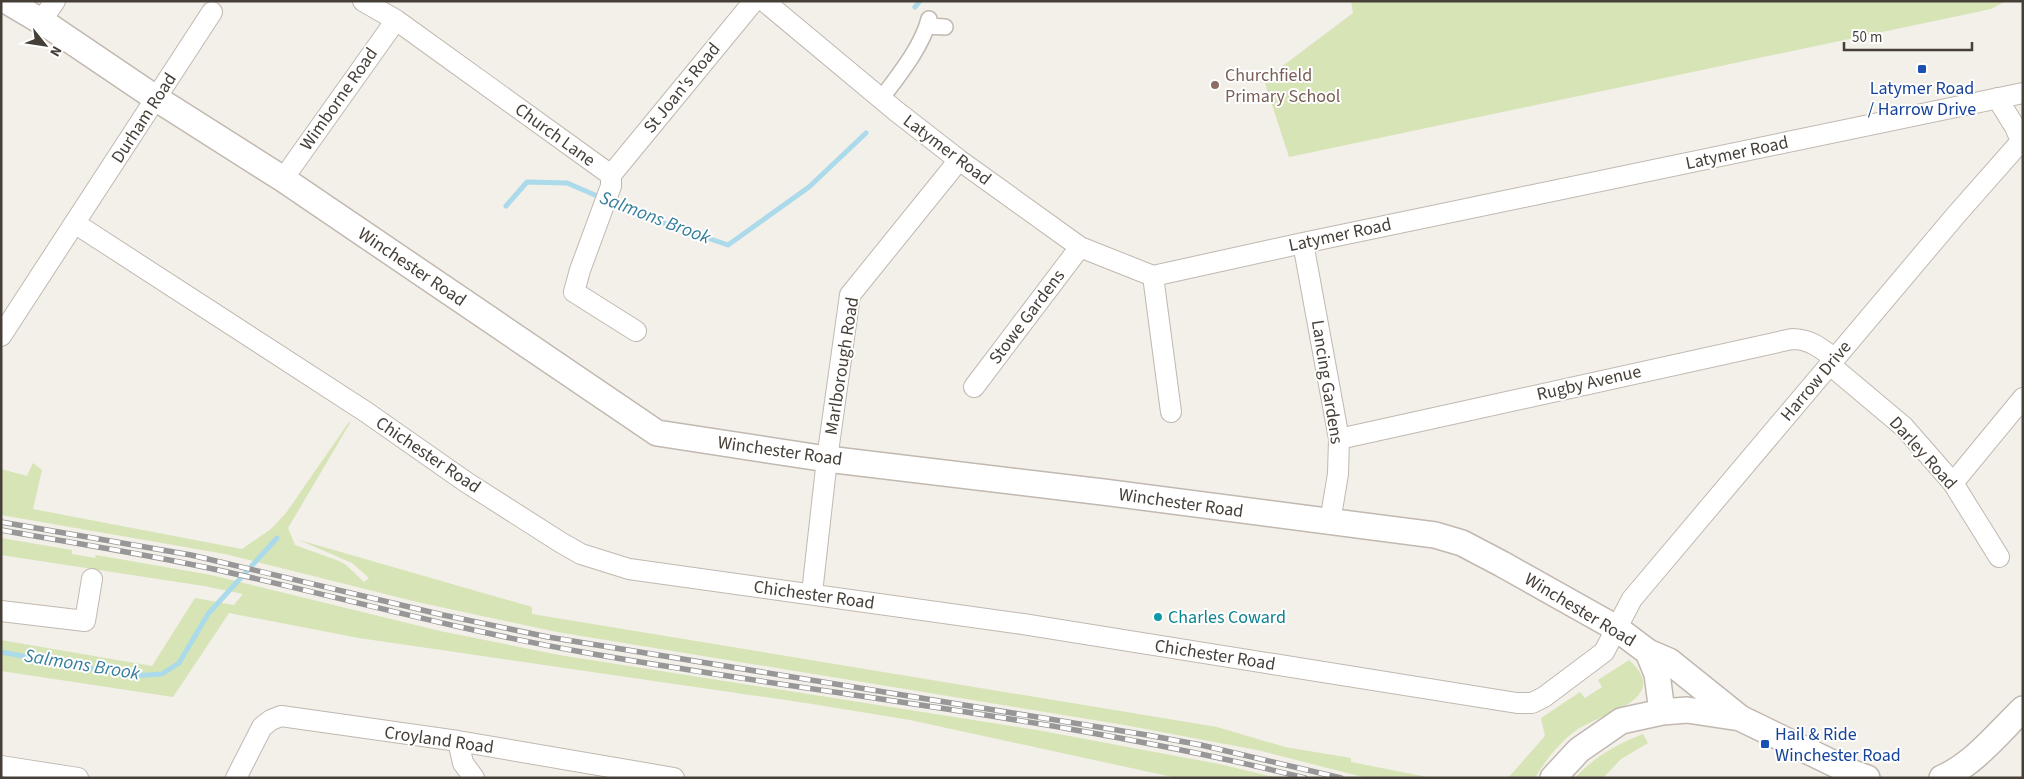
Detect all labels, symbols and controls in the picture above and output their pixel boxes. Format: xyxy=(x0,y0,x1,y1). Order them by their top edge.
north arrow xyxy=(20,20,70,70)
scale bar xyxy=(1844,20,1972,52)
text: 50 m xyxy=(1852,27,1882,48)
street label: St Joan's Road xyxy=(638,37,726,139)
text: N xyxy=(44,42,66,60)
street label: Wimborne Road xyxy=(294,42,384,156)
place label: Churchfield Primary School xyxy=(1225,63,1340,109)
marker: Latymer Road / Harrow Drive xyxy=(1916,63,1928,75)
street label: Durham Road xyxy=(105,68,183,168)
place label: Latymer Road / Harrow Drive xyxy=(1868,76,1976,122)
marker: Churchfield Primary School xyxy=(1209,79,1221,91)
street label: Church Lane xyxy=(510,97,600,173)
street label: Latymer Road xyxy=(898,109,996,191)
street label: Latymer Road xyxy=(1683,130,1791,176)
water label: Salmons Brook xyxy=(596,185,715,252)
street label: Latymer Road xyxy=(1286,212,1394,258)
street label: Winchester Road xyxy=(353,221,471,313)
street label: Stowe Gardens xyxy=(983,264,1071,370)
street label: Marlborough Road xyxy=(819,295,865,437)
street label: Lancing Gardens xyxy=(1305,318,1349,446)
street label: Harrow Drive xyxy=(1775,335,1857,427)
street label: Rugby Avenue xyxy=(1534,359,1644,407)
street label: Chichester Road xyxy=(370,411,486,499)
street label: Darley Road xyxy=(1883,411,1963,495)
street label: Winchester Road xyxy=(716,430,844,472)
street label: Winchester Road xyxy=(1117,482,1245,524)
street label: Winchester Road xyxy=(1520,567,1640,653)
street label: Chichester Road xyxy=(752,574,876,616)
place label: Charles Coward xyxy=(1168,605,1286,630)
marker: Charles Coward xyxy=(1152,611,1164,623)
street label: Chichester Road xyxy=(1153,633,1277,677)
water label: Salmons Brook xyxy=(22,643,143,688)
street label: Croyland Road xyxy=(383,720,495,760)
place label: Hail & Ride Winchester Road xyxy=(1775,722,1901,768)
marker: Hail & Ride Winchester Road xyxy=(1759,738,1771,750)

